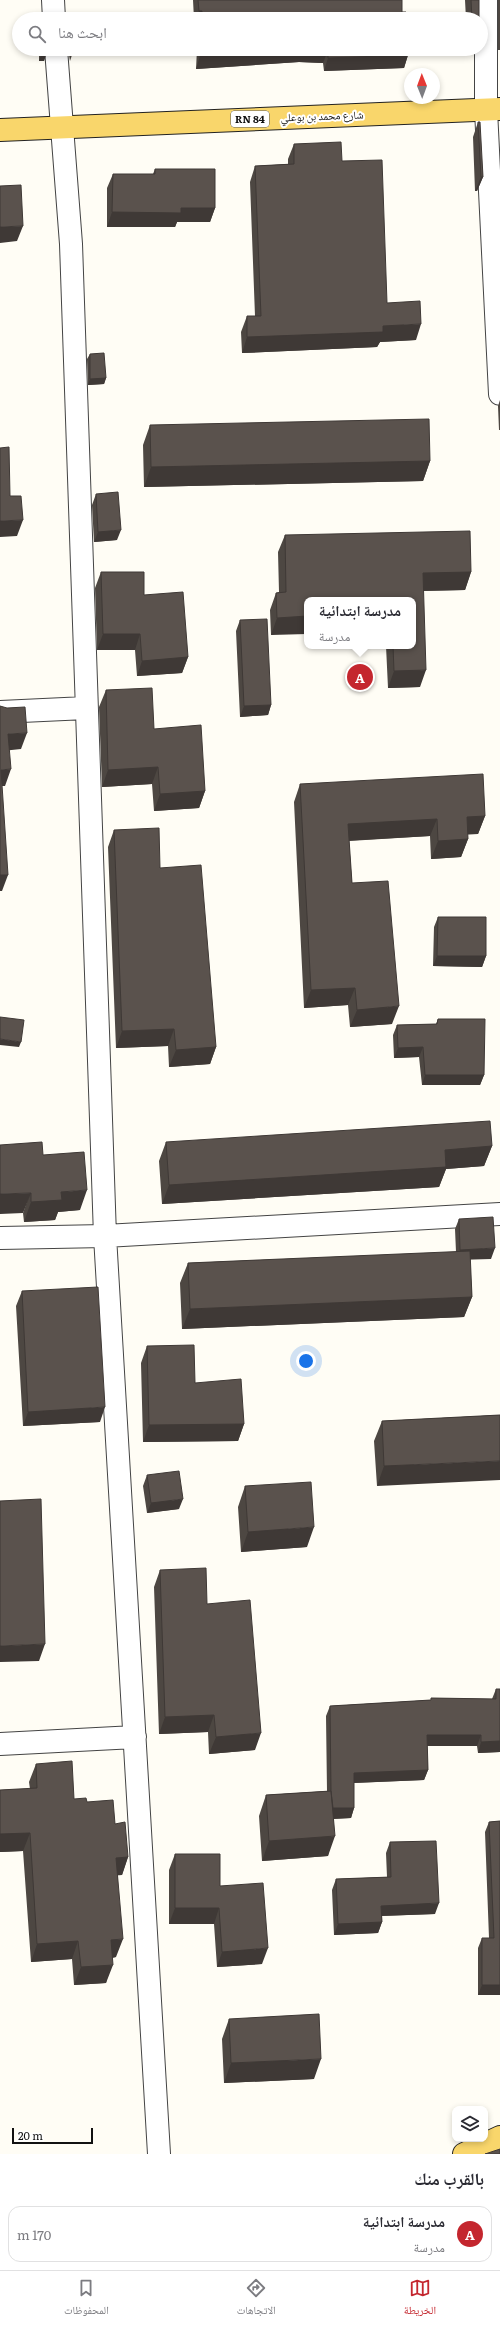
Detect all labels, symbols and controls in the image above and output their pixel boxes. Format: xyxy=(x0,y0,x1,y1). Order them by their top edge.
search box xyxy=(12,12,488,56)
text: ابحث هنا xyxy=(58,20,107,43)
icon: search xyxy=(26,23,48,45)
north arrow xyxy=(404,68,440,104)
street label: شارع محمد بن بوعلي xyxy=(280,106,364,126)
road number: RN 84 xyxy=(231,111,269,127)
popup xyxy=(304,597,416,649)
text: مدرسة ابتدائية xyxy=(319,598,401,621)
text: مدرسة xyxy=(319,626,350,645)
pin: A xyxy=(347,662,373,692)
your location xyxy=(296,1351,316,1371)
map controls xyxy=(452,2106,488,2142)
button: layers xyxy=(452,2106,488,2142)
scale bar xyxy=(12,2126,93,2145)
text: 20 m xyxy=(18,2127,43,2143)
text: بالقرب منك xyxy=(414,2165,484,2190)
text: مدرسة ابتدائية xyxy=(363,2209,445,2232)
text: 170 m xyxy=(17,2225,51,2244)
text: A xyxy=(465,2225,475,2244)
text: مدرسة xyxy=(413,2237,445,2256)
tab: المحفوظات xyxy=(64,2277,109,2321)
tab: الاتجاهات xyxy=(237,2277,276,2321)
tab: الخريطة xyxy=(404,2277,436,2321)

